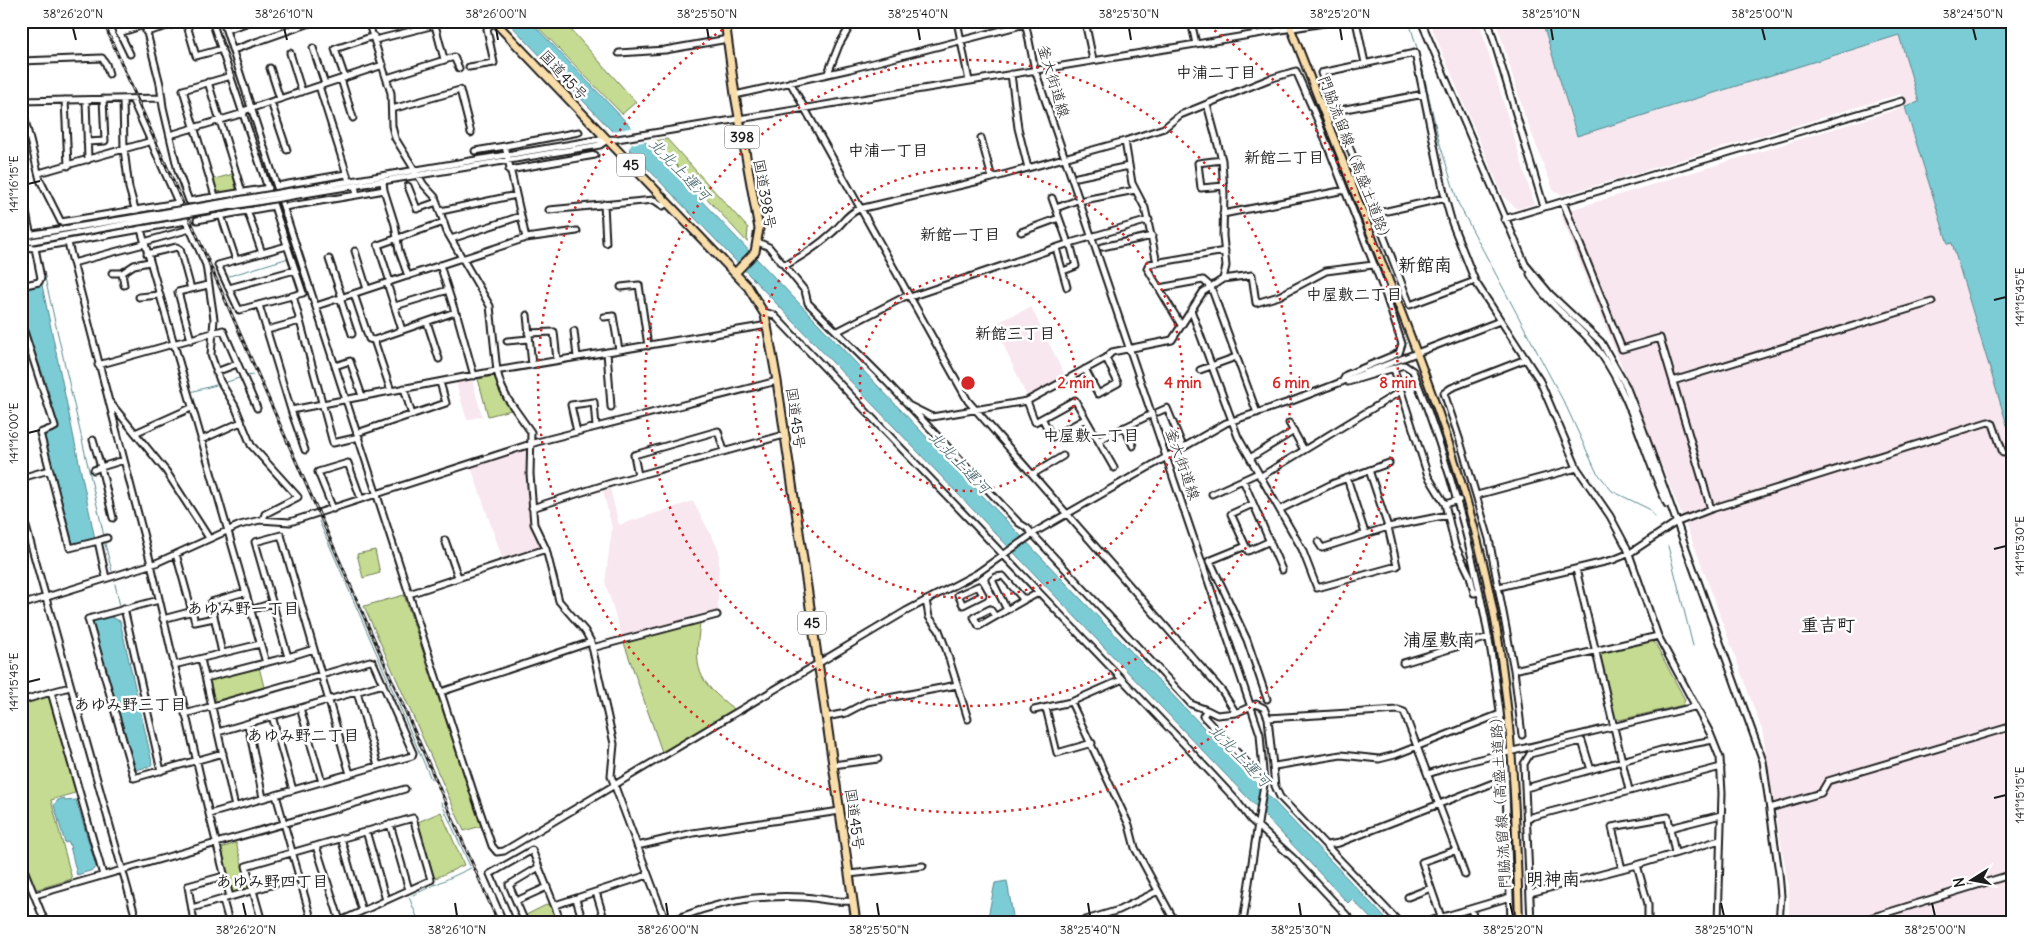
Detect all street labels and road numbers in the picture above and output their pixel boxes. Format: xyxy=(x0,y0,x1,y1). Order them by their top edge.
street label: 釜大街道線 xyxy=(1034,42,1074,120)
street label: 国道45号 xyxy=(536,46,592,104)
street label: 門脇流留線（高盛土道路） xyxy=(1315,73,1397,247)
road number: 398 xyxy=(724,125,760,148)
road number: 45 xyxy=(617,154,645,176)
street label: 国道398号 xyxy=(749,157,781,231)
street label: 国道45号 xyxy=(782,386,810,450)
street label: 釜大街道線 xyxy=(1162,425,1204,503)
road number: 45 xyxy=(798,612,826,634)
street label: 門脇流留線（高盛土道路） xyxy=(1486,709,1514,889)
street label: 国道45号 xyxy=(841,787,869,851)

